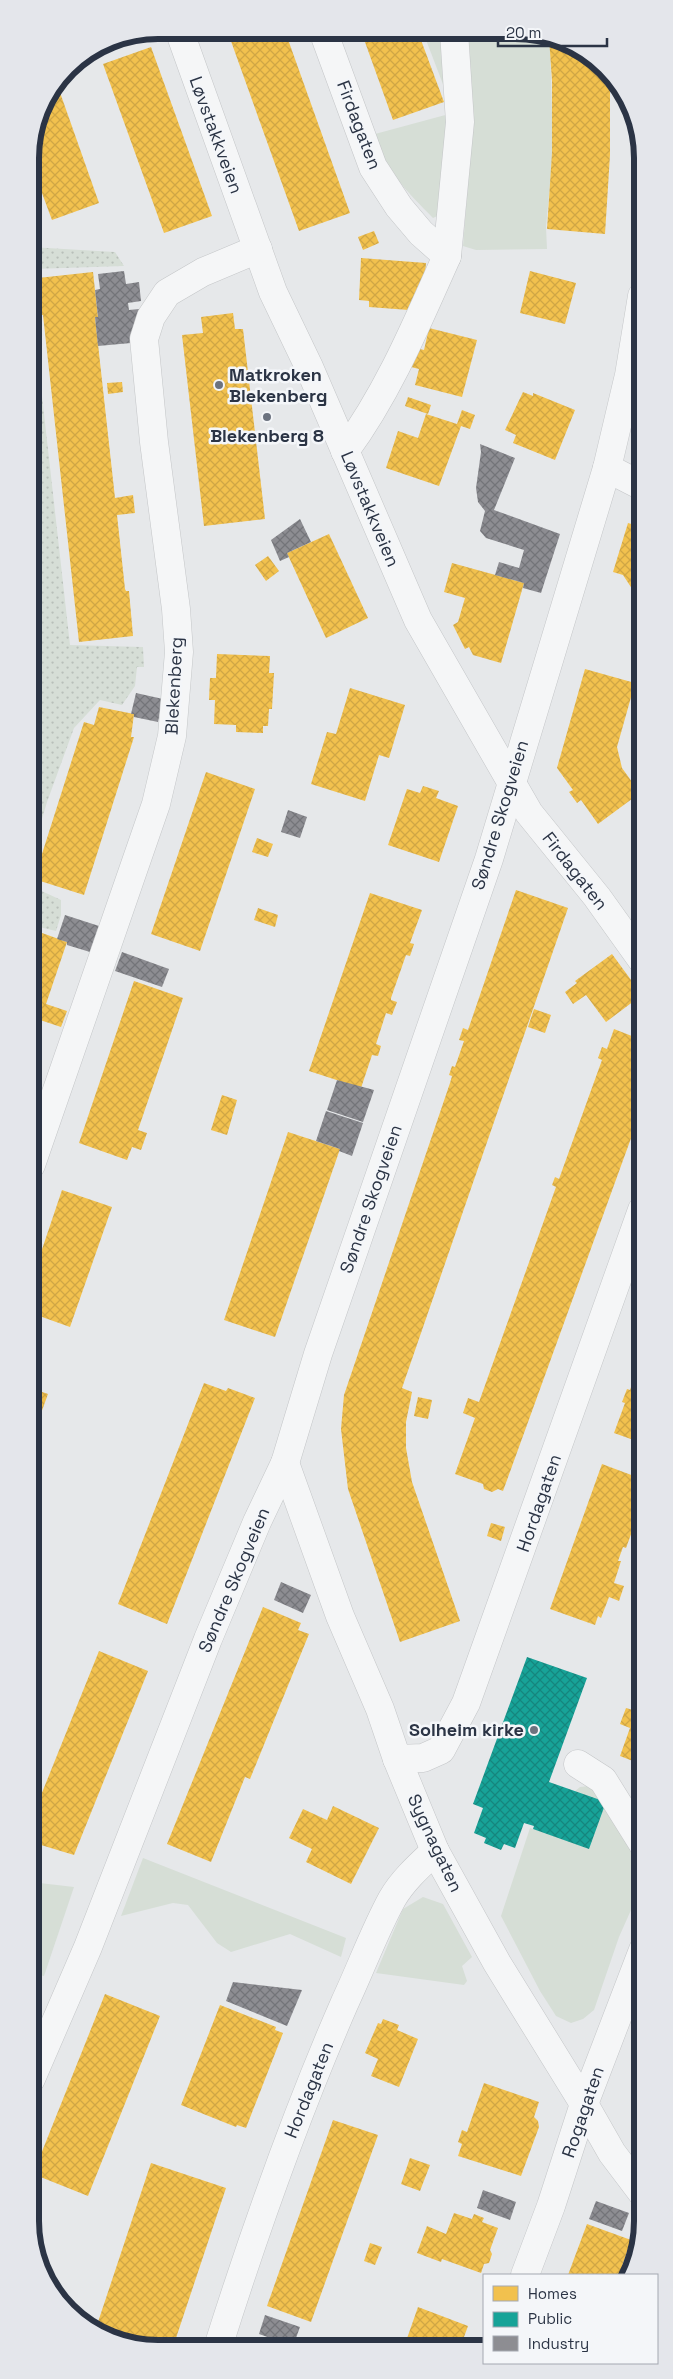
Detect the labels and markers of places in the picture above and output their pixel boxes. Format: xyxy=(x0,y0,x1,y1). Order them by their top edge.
place label: Matkroken Blekenberg xyxy=(229,363,327,407)
marker: Matkroken Blekenberg xyxy=(213,379,225,391)
marker: Blekenberg 8 xyxy=(261,411,273,423)
place label: Blekenberg 8 xyxy=(210,424,324,447)
place label: Solheim kirke xyxy=(409,1718,524,1741)
marker: Solheim kirke xyxy=(528,1724,540,1736)

